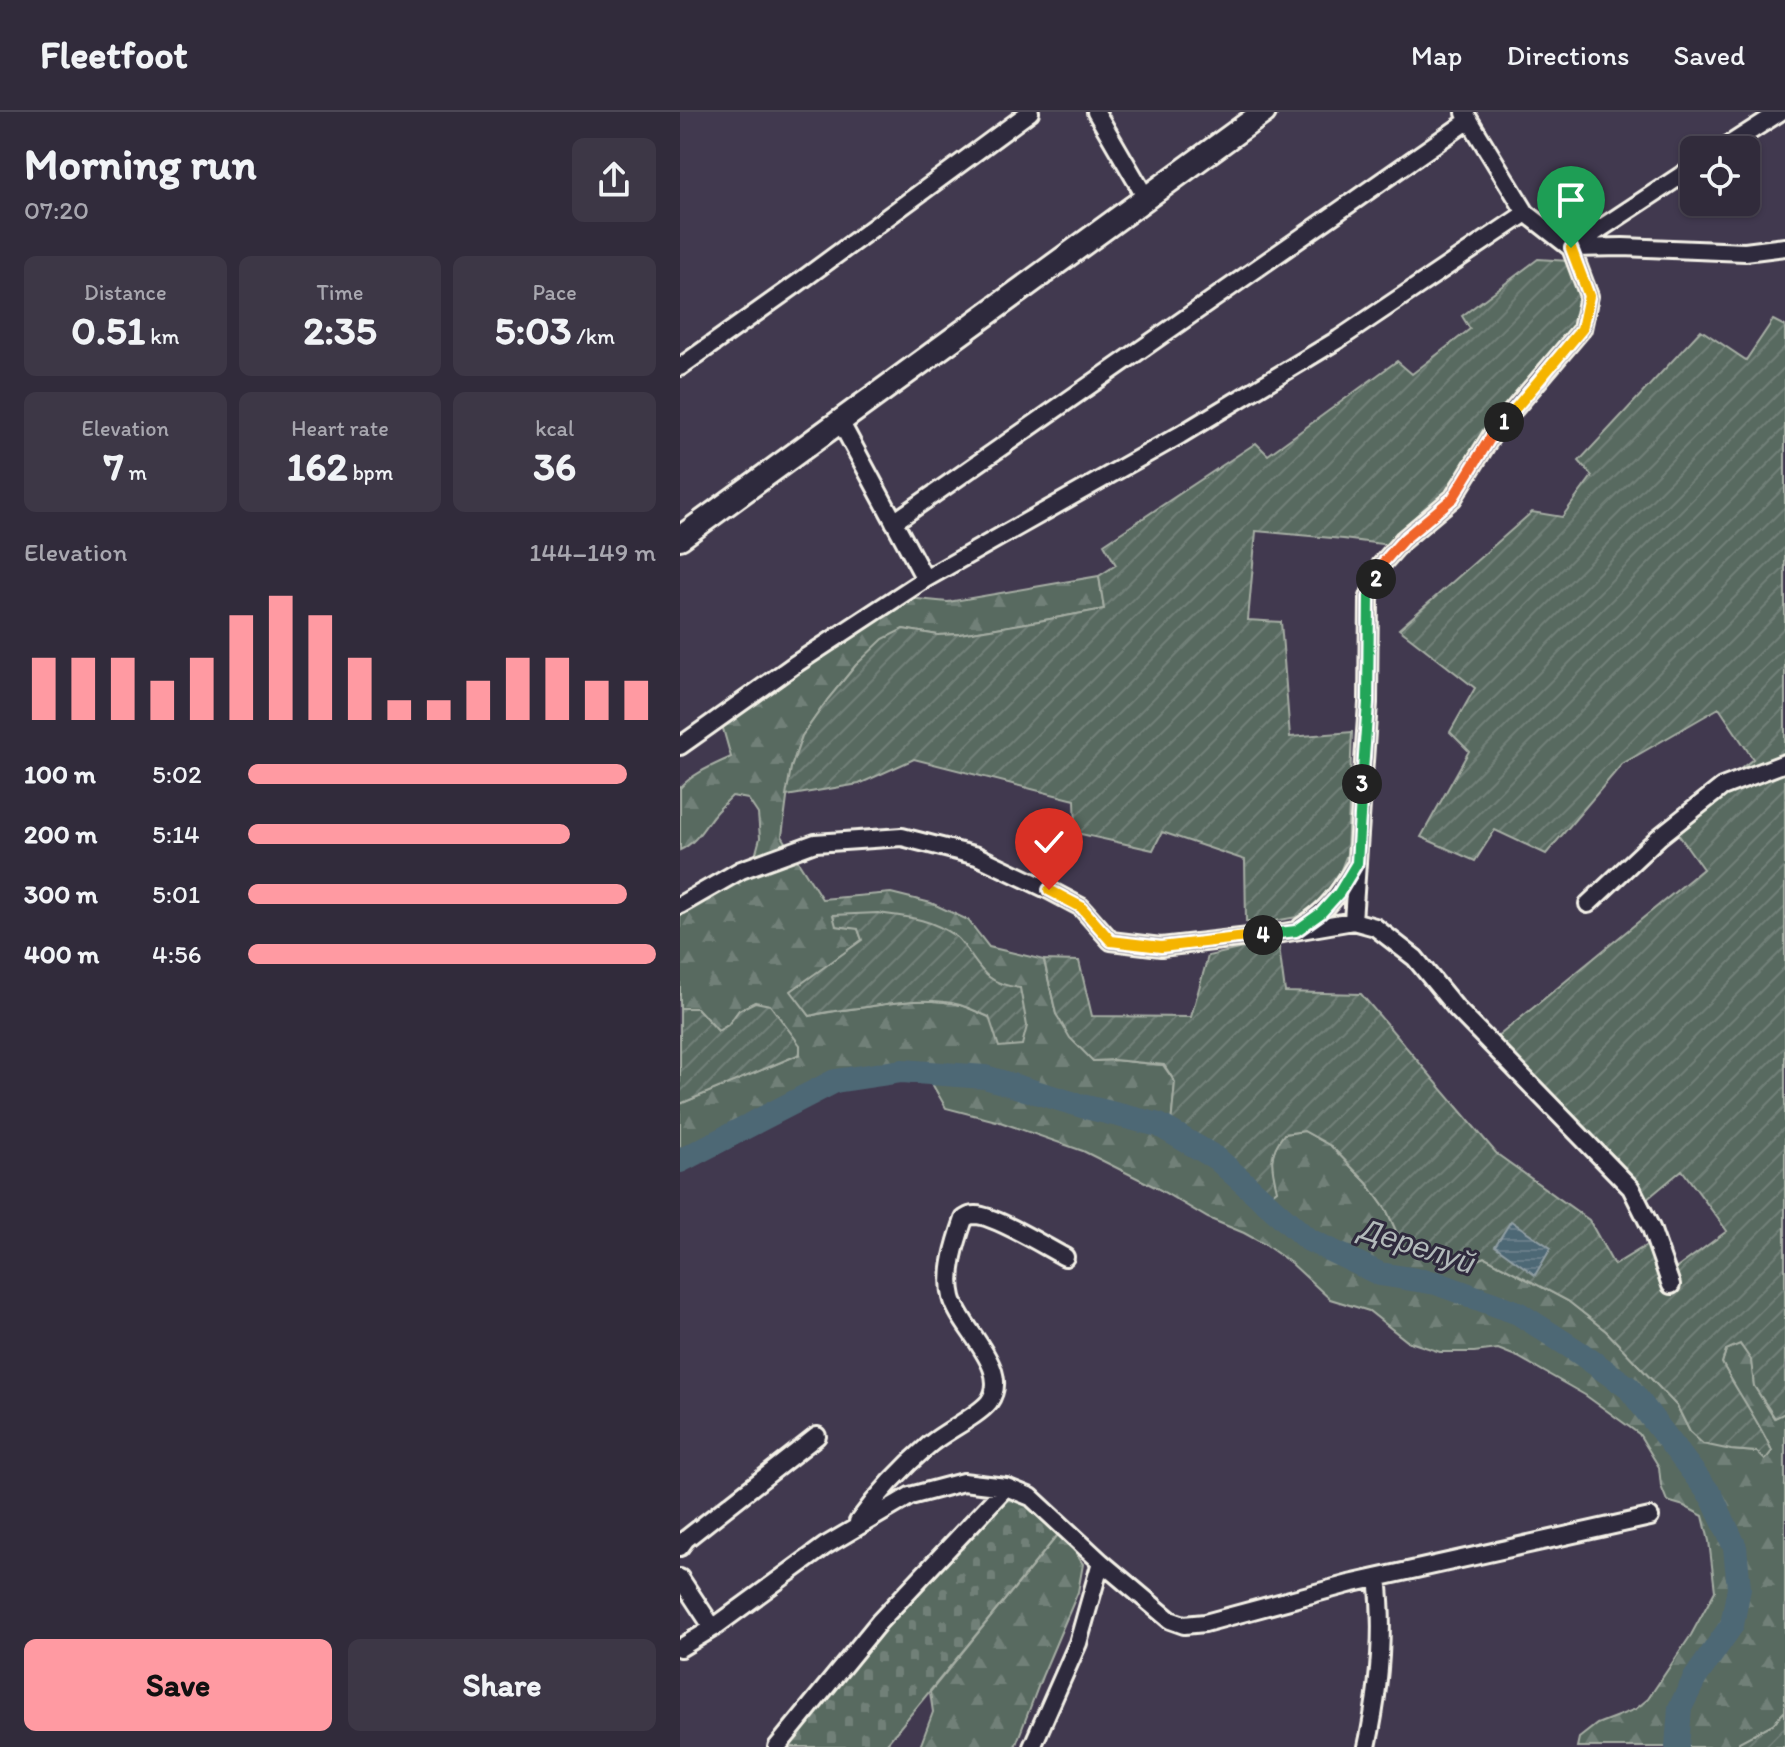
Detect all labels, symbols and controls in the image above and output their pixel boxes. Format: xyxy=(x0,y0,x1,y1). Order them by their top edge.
text: Fleetfoot xyxy=(40,32,188,78)
text: Map xyxy=(1411,38,1462,72)
text: Directions xyxy=(1506,38,1630,72)
text: Saved xyxy=(1674,38,1745,72)
map controls xyxy=(1680,136,1760,216)
button: locate xyxy=(1680,136,1760,216)
text: Morning run xyxy=(24,137,257,190)
button: share xyxy=(572,138,656,222)
pin xyxy=(1537,166,1605,248)
icon: arrive xyxy=(1549,178,1593,222)
text: 07:20 xyxy=(24,194,89,226)
text: Distance xyxy=(84,279,167,306)
text: Time xyxy=(317,279,363,306)
text: Pace xyxy=(533,279,577,306)
text: 0.51 xyxy=(71,306,145,354)
text: 2:35 xyxy=(303,306,377,354)
text: 5:03 xyxy=(494,306,572,354)
text: km xyxy=(145,323,179,350)
text: /km xyxy=(572,323,615,350)
pin: 1 xyxy=(1484,402,1524,442)
text: 1 xyxy=(1499,408,1509,435)
text: Elevation xyxy=(82,415,169,442)
text: Heart rate xyxy=(291,415,389,442)
text: kcal xyxy=(535,415,574,442)
text: 7 xyxy=(104,442,124,490)
text: 162 xyxy=(287,442,347,490)
text: 36 xyxy=(533,442,576,490)
text: m xyxy=(124,459,147,486)
text: bpm xyxy=(347,459,393,486)
text: Elevation xyxy=(24,536,127,568)
text: 144–149 m xyxy=(529,536,656,568)
pin: 2 xyxy=(1356,559,1396,599)
text: 2 xyxy=(1370,565,1382,592)
text: 100 m xyxy=(24,758,96,790)
text: 5:02 xyxy=(152,758,202,790)
pin: 3 xyxy=(1342,764,1382,804)
text: 3 xyxy=(1356,770,1368,797)
pin xyxy=(1015,808,1083,890)
text: 200 m xyxy=(24,818,97,850)
text: 5:14 xyxy=(152,818,200,850)
icon: check xyxy=(1027,820,1071,864)
text: 300 m xyxy=(24,878,98,910)
text: 5:01 xyxy=(152,878,200,910)
pin: 4 xyxy=(1243,915,1283,955)
text: 4 xyxy=(1256,921,1270,948)
text: 400 m xyxy=(24,938,99,970)
text: 4:56 xyxy=(152,938,201,970)
water label: Дерелуй xyxy=(1353,1209,1480,1282)
button: Save xyxy=(24,1639,332,1731)
button: Share xyxy=(348,1639,656,1731)

